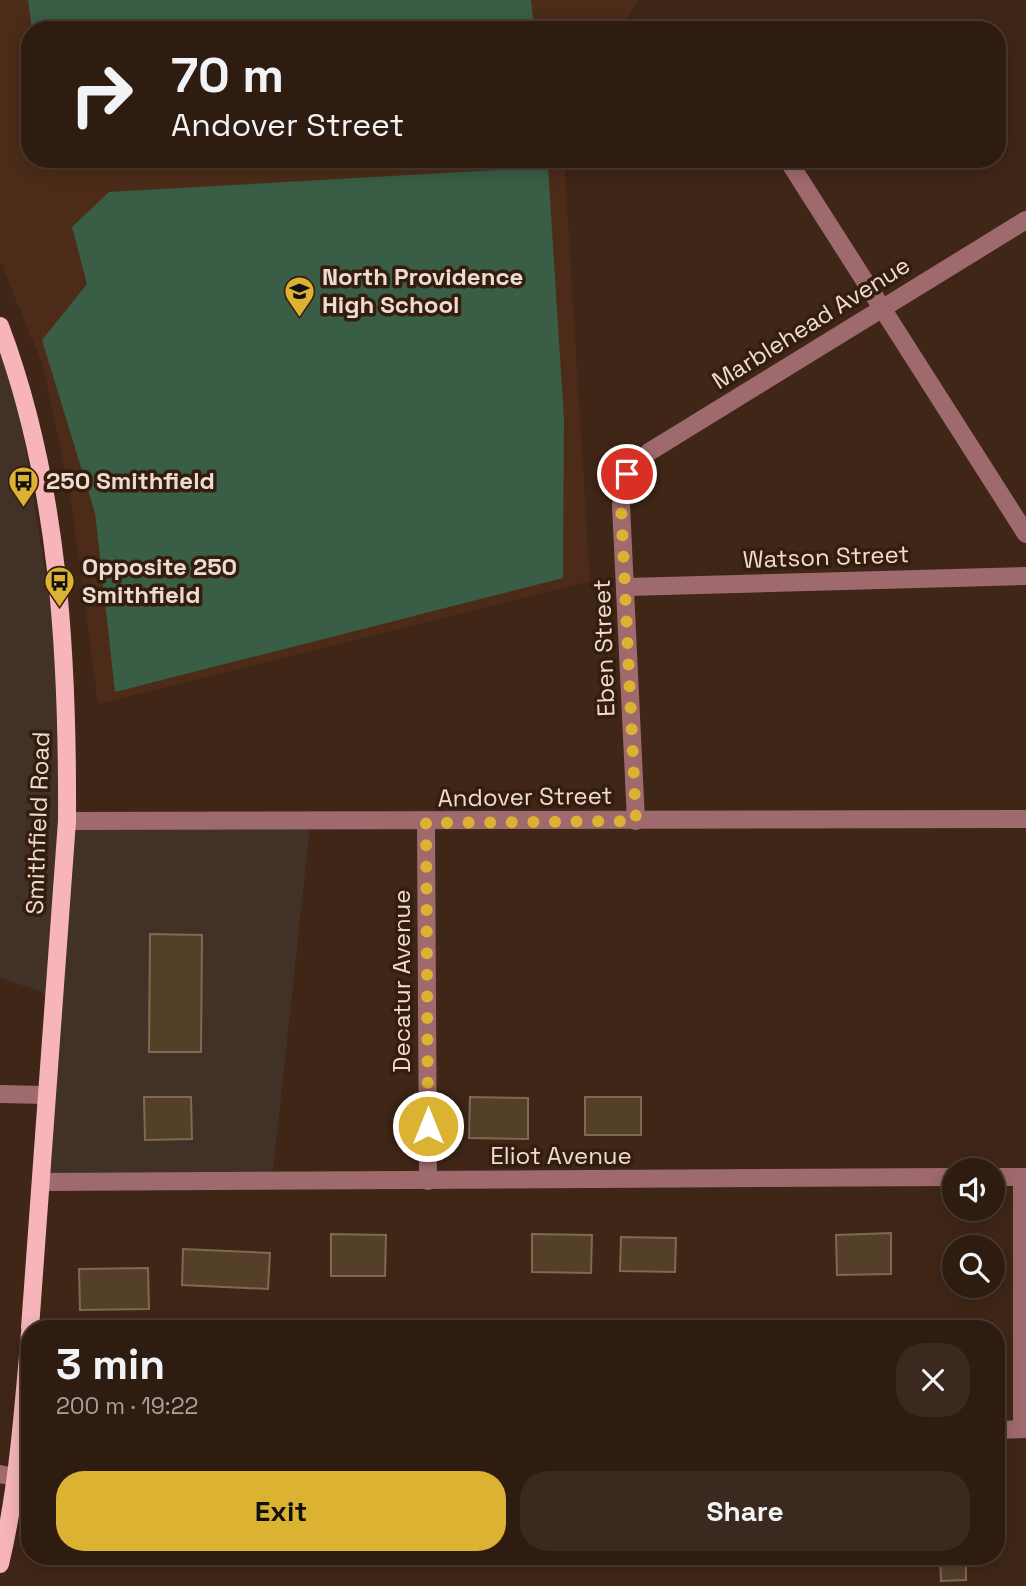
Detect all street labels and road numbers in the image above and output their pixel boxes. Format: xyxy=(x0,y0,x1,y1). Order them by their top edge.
street label: Marblehead Avenue xyxy=(706,249,915,396)
street label: Watson Street xyxy=(742,538,910,575)
street label: Eben Street xyxy=(586,579,621,717)
street label: Smithfield Road xyxy=(19,731,56,915)
street label: Andover Street xyxy=(437,779,613,814)
street label: Decatur Avenue xyxy=(386,890,417,1072)
street label: Eliot Avenue xyxy=(490,1140,632,1171)

